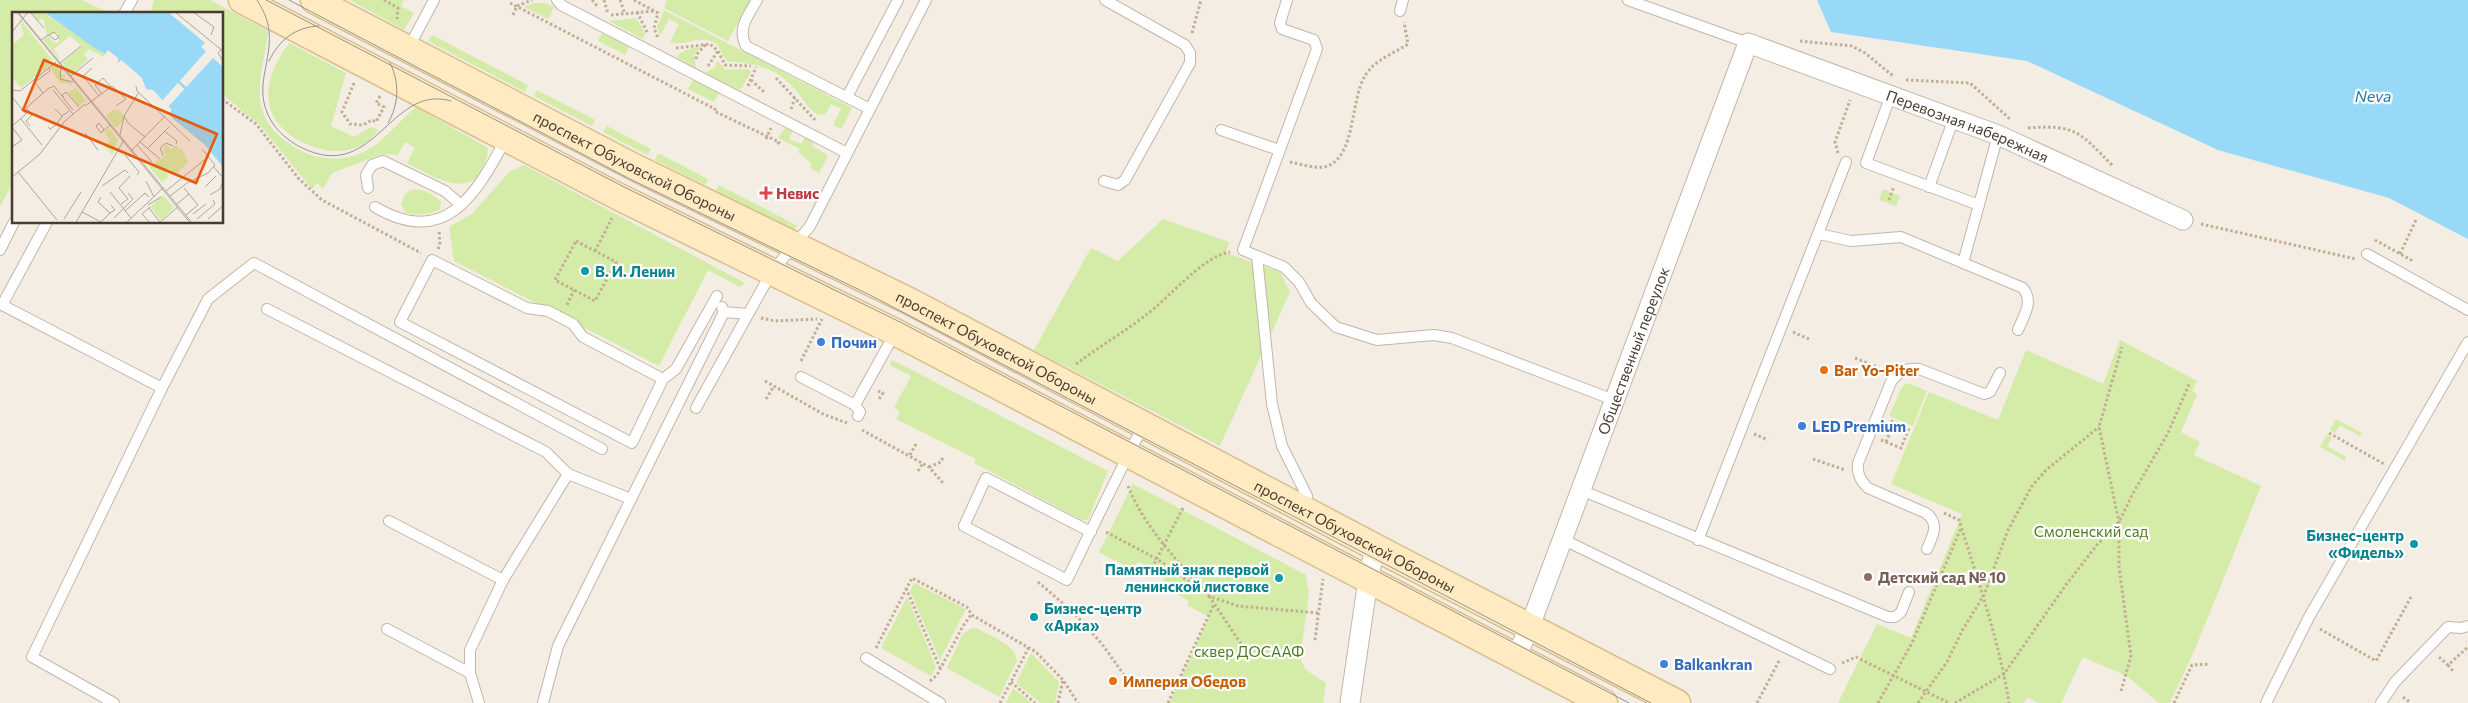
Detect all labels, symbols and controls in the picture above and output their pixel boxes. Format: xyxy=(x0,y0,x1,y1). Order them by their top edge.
inset map xyxy=(12,12,224,224)
street label: Перевозная набережная xyxy=(1884,86,2052,166)
water label: Neva xyxy=(2355,86,2391,105)
street label: проспект Обуховской Обороны xyxy=(530,107,739,224)
place label: Невис xyxy=(776,184,819,202)
marker: Невис xyxy=(760,187,772,199)
place label: В. И. Ленин xyxy=(595,262,675,280)
street label: Общественный переулок xyxy=(1593,264,1673,437)
marker: В. И. Ленин xyxy=(579,265,591,277)
street label: проспект Обуховской Обороны xyxy=(893,287,1100,408)
place label: Почин xyxy=(831,333,877,351)
marker: Почин xyxy=(815,336,827,348)
place label: Bar Yo-Piter xyxy=(1834,361,1919,379)
marker: Bar Yo-Piter xyxy=(1818,364,1830,376)
place label: LED Premium xyxy=(1812,417,1906,435)
marker: LED Premium xyxy=(1796,420,1808,432)
street label: проспект Обуховской Обороны xyxy=(1251,476,1459,596)
park label: Смоленский сад xyxy=(2034,522,2148,540)
place label: Бизнес-центр «Фидель» xyxy=(2306,526,2404,561)
marker: Бизнес-центр «Фидель» xyxy=(2408,538,2420,550)
place label: Памятный знак первой ленинской листовке xyxy=(1105,560,1269,595)
place label: Детский сад № 10 xyxy=(1878,568,2006,586)
marker: Детский сад № 10 xyxy=(1862,571,1874,583)
marker: Памятный знак первой ленинской листовке xyxy=(1273,572,1285,584)
place label: Бизнес-центр «Арка» xyxy=(1044,599,1142,634)
marker: Бизнес-центр «Арка» xyxy=(1028,611,1040,623)
park label: сквер ДОСААФ xyxy=(1194,642,1304,660)
place label: Balkankran xyxy=(1674,655,1752,673)
marker: Balkankran xyxy=(1658,658,1670,670)
place label: Империя Обедов xyxy=(1123,672,1246,690)
marker: Империя Обедов xyxy=(1107,675,1119,687)

